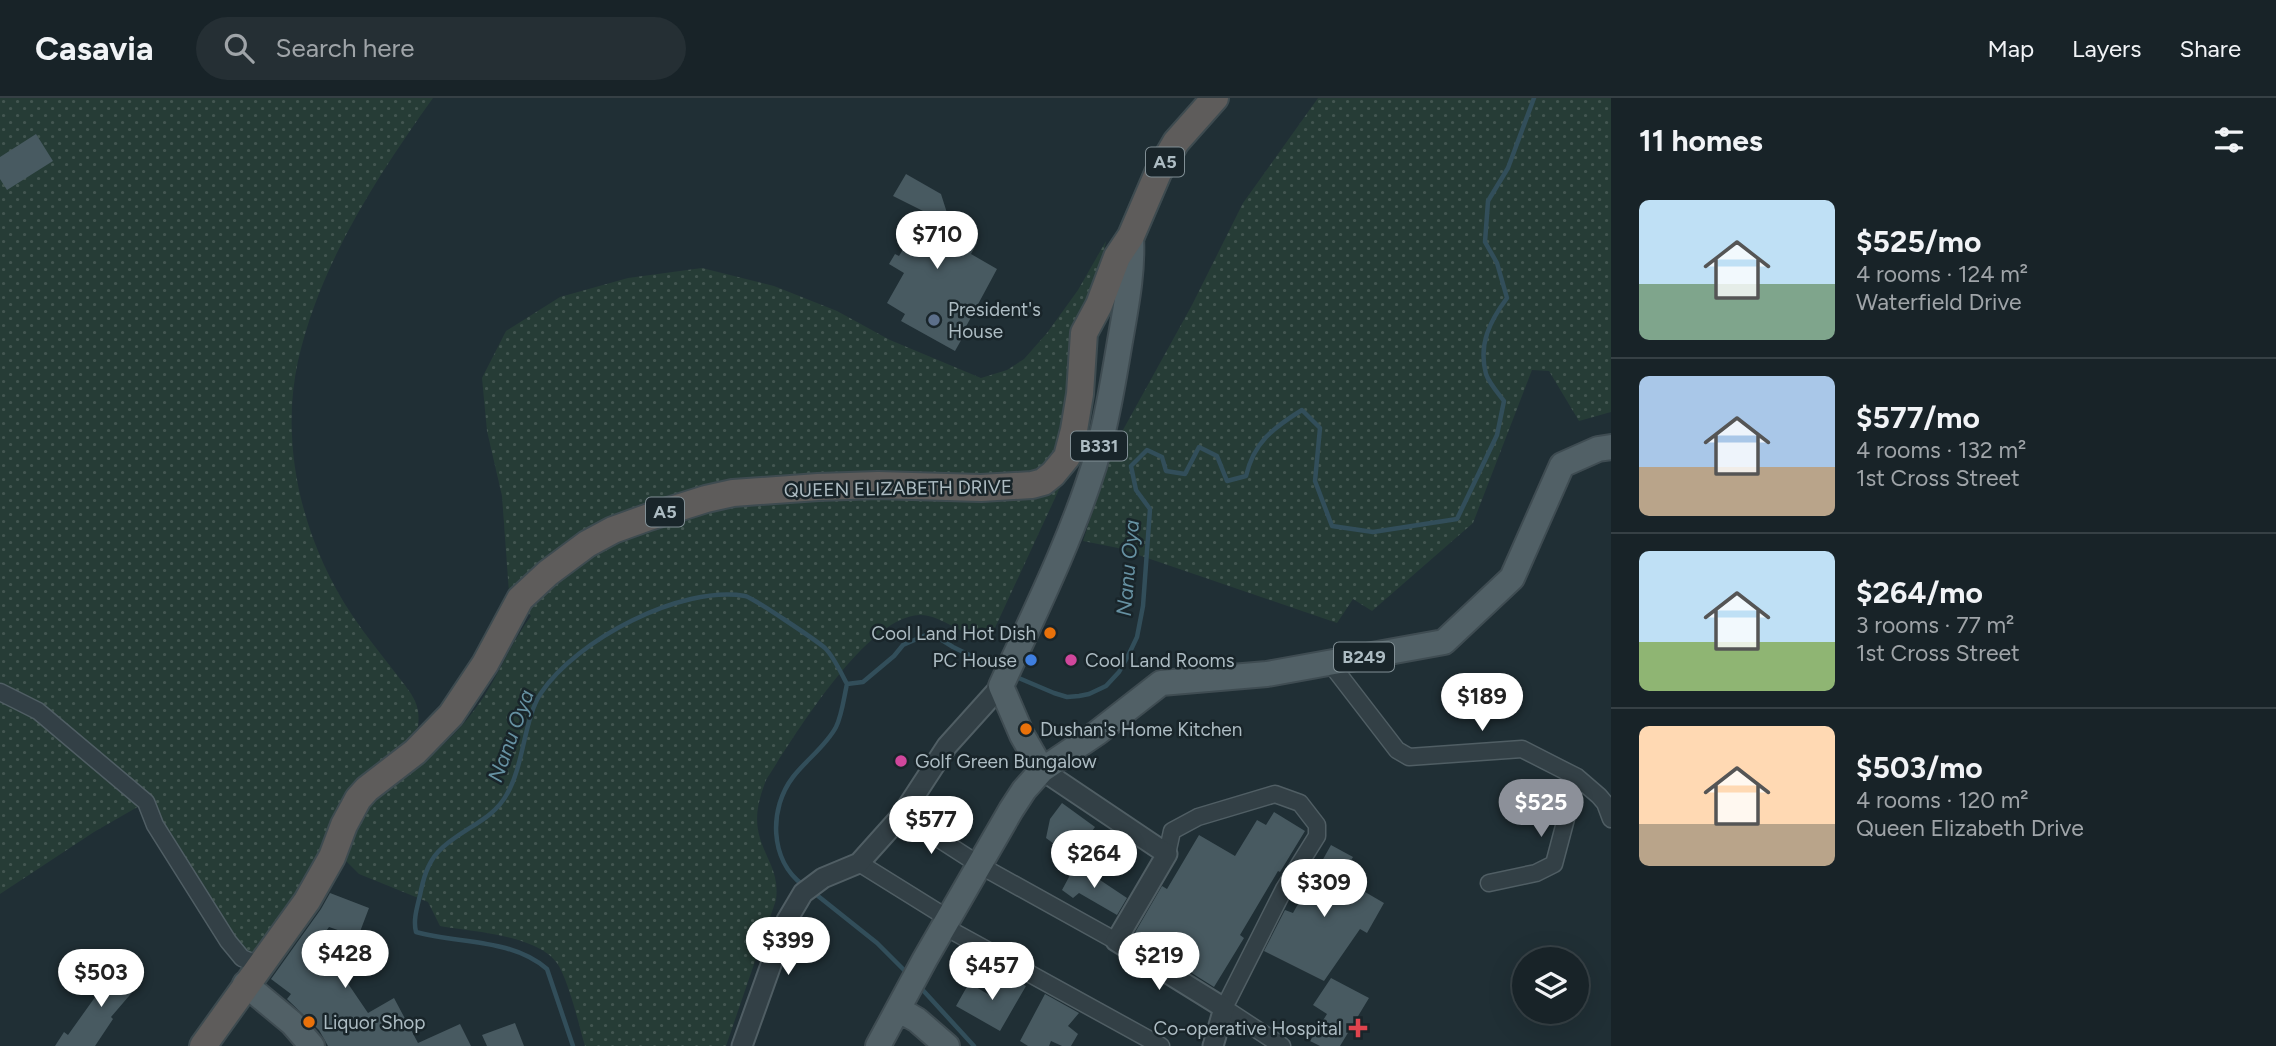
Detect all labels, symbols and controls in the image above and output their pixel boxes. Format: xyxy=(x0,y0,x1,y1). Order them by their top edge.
search box xyxy=(196,17,686,80)
text: Casavia xyxy=(35,29,154,68)
icon: search xyxy=(220,29,258,67)
text: Search here xyxy=(276,32,415,64)
text: Map xyxy=(1987,34,2034,63)
text: Layers xyxy=(2072,34,2141,63)
text: Share xyxy=(2179,34,2241,63)
icon: filters xyxy=(2210,121,2248,159)
text: 11 homes xyxy=(1639,122,1763,159)
road number: A5 xyxy=(1146,148,1184,176)
pin: $710 xyxy=(896,212,978,271)
text: $710 xyxy=(912,220,962,248)
text: $525/mo xyxy=(1856,223,1981,260)
icon: home xyxy=(1695,228,1779,312)
text: 4 rooms · 124 m² xyxy=(1856,260,2028,288)
text: Waterfield Drive xyxy=(1856,288,2022,316)
place label: President's House xyxy=(948,298,1041,343)
marker: President's House xyxy=(926,312,942,328)
text: $577/mo xyxy=(1856,399,1980,436)
icon: home xyxy=(1695,404,1779,488)
road number: B331 xyxy=(1071,432,1127,460)
text: 4 rooms · 132 m² xyxy=(1856,436,2026,464)
text: 1st Cross Street xyxy=(1856,464,2020,492)
street label: QUEEN ELIZABETH DRIVE xyxy=(784,475,1012,502)
road number: A5 xyxy=(646,498,684,526)
water label: Nanu Oya xyxy=(1111,519,1144,617)
text: $264/mo xyxy=(1856,574,1983,611)
icon: home xyxy=(1695,579,1779,663)
text: 3 rooms · 77 m² xyxy=(1856,611,2014,639)
place label: Cool Land Hot Dish xyxy=(871,622,1036,645)
marker: Cool Land Hot Dish xyxy=(1042,625,1058,641)
text: 1st Cross Street xyxy=(1856,639,2020,667)
road number: B249 xyxy=(1334,642,1394,672)
place label: PC House xyxy=(932,649,1017,672)
place label: Cool Land Rooms xyxy=(1085,649,1235,672)
marker: PC House xyxy=(1023,652,1039,668)
marker: Cool Land Rooms xyxy=(1063,652,1079,668)
pin: $189 xyxy=(1441,674,1523,733)
text: $189 xyxy=(1457,682,1507,710)
water label: Nanu Oya xyxy=(482,686,539,786)
place label: Dushan's Home Kitchen xyxy=(1040,718,1242,741)
marker: Dushan's Home Kitchen xyxy=(1018,721,1034,737)
text: $503/mo xyxy=(1856,749,1983,786)
place label: Golf Green Bungalow xyxy=(915,750,1097,773)
marker: Golf Green Bungalow xyxy=(893,753,909,769)
icon: home xyxy=(1695,754,1779,838)
pin: $525 xyxy=(1500,780,1582,839)
text: 4 rooms · 120 m² xyxy=(1856,786,2029,814)
text: $525 xyxy=(1515,788,1567,816)
pin: $577 xyxy=(890,796,972,856)
text: $577 xyxy=(905,805,957,833)
text: Queen Elizabeth Drive xyxy=(1856,814,2084,842)
pin: $264 xyxy=(1053,830,1135,890)
text: $264 xyxy=(1067,839,1121,867)
pin: $309 xyxy=(1283,860,1365,919)
text: $309 xyxy=(1297,868,1351,896)
pin: $399 xyxy=(747,918,829,977)
text: $399 xyxy=(762,926,814,954)
pin: $428 xyxy=(304,930,386,990)
pin: $219 xyxy=(1118,932,1200,992)
text: $428 xyxy=(318,939,372,967)
text: $219 xyxy=(1134,941,1184,969)
pin: $457 xyxy=(951,942,1033,1002)
map controls xyxy=(1512,947,1589,1024)
button: layers xyxy=(1512,947,1589,1024)
pin: $503 xyxy=(60,950,142,1009)
text: $457 xyxy=(965,951,1019,979)
text: $503 xyxy=(74,958,128,986)
place label: Liquor Shop xyxy=(323,1011,426,1034)
marker: Liquor Shop xyxy=(301,1014,317,1030)
place label: Co-operative Hospital xyxy=(1154,1017,1342,1040)
marker: Co-operative Hospital xyxy=(1348,1018,1368,1038)

